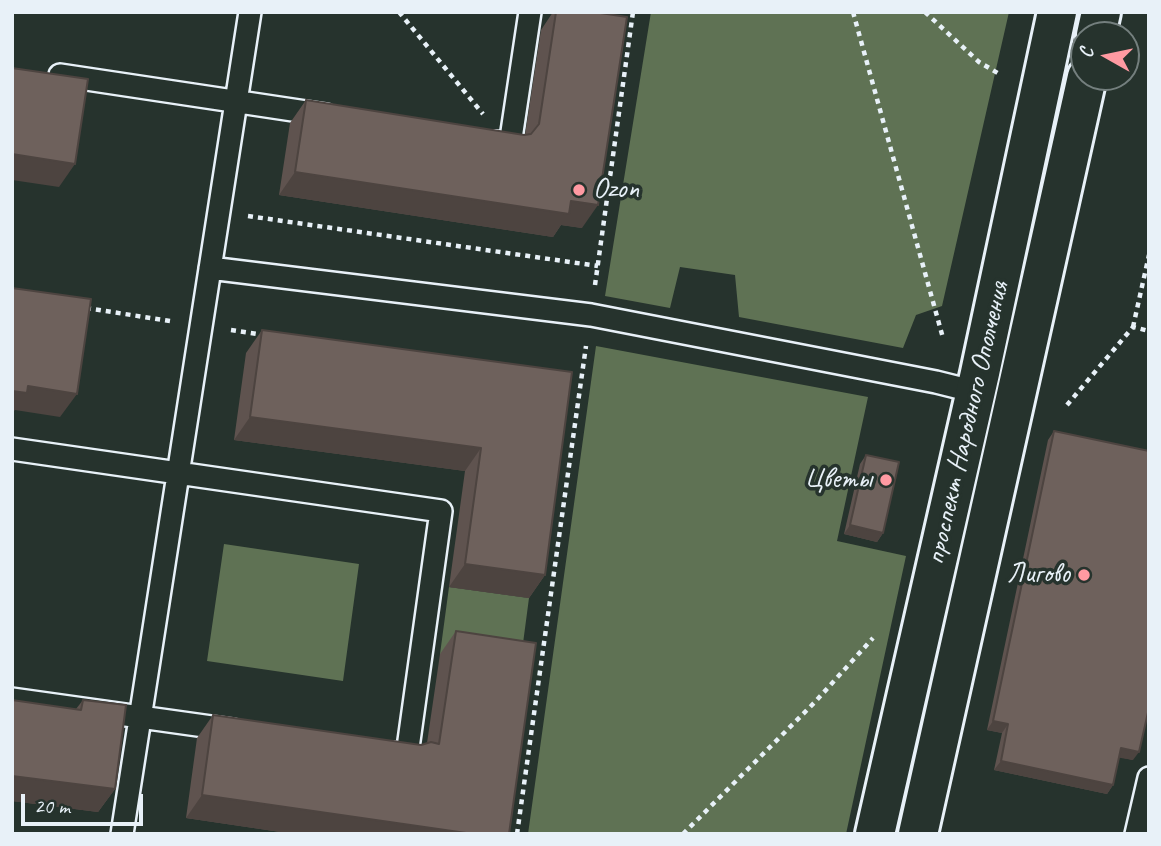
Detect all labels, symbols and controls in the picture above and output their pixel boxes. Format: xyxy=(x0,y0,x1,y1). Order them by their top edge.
north arrow xyxy=(1070,21,1140,91)
text: С xyxy=(1074,47,1099,60)
place label: Ozon xyxy=(593,173,639,207)
marker: Ozon xyxy=(571,182,587,198)
street label: проспект Народного Ополчения xyxy=(919,278,1017,568)
place label: Цветы xyxy=(805,463,872,497)
marker: Цветы xyxy=(878,472,894,488)
place label: Лигово xyxy=(1007,558,1070,592)
marker: Лигово xyxy=(1076,567,1092,583)
scale bar xyxy=(24,780,147,824)
text: 20 m xyxy=(34,793,70,819)

